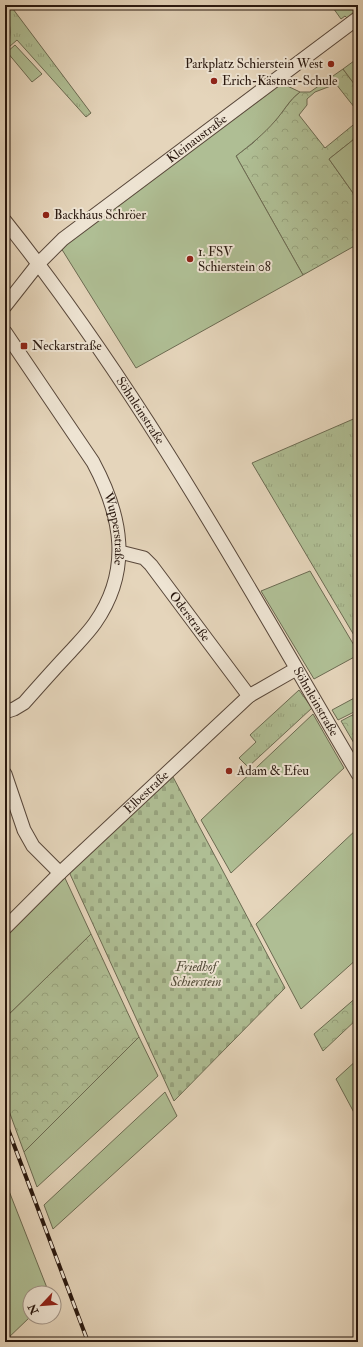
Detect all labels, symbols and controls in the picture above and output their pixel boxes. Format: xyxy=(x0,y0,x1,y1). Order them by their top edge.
place label: Parkplatz Schierstein West xyxy=(185,56,323,73)
marker: Parkplatz Schierstein West xyxy=(326,59,336,69)
place label: Erich-Kästner-Schule xyxy=(222,73,338,89)
marker: Erich-Kästner-Schule xyxy=(209,76,219,86)
street label: Kleinaustraße xyxy=(163,111,231,167)
place label: Backhaus Schröer xyxy=(54,207,146,223)
marker: Backhaus Schröer xyxy=(41,210,51,220)
place label: 1. FSV Schierstein 08 xyxy=(198,244,271,275)
marker: 1. FSV Schierstein 08 xyxy=(185,254,195,264)
place label: Neckarstraße xyxy=(32,338,102,354)
marker: Neckarstraße xyxy=(19,341,29,351)
street label: Söhnleinstraße xyxy=(113,374,168,448)
street label: Wupperstraße xyxy=(100,489,127,567)
street label: Oderstraße xyxy=(166,588,214,645)
street label: Söhnleinstraße xyxy=(289,664,342,740)
place label: Adam & Efeu xyxy=(236,763,309,779)
marker: Adam & Efeu xyxy=(224,766,234,776)
street label: Elbestraße xyxy=(120,767,173,817)
park label: Friedhof Schierstein xyxy=(170,959,221,990)
north arrow xyxy=(22,1285,62,1325)
text: N xyxy=(25,1301,42,1317)

